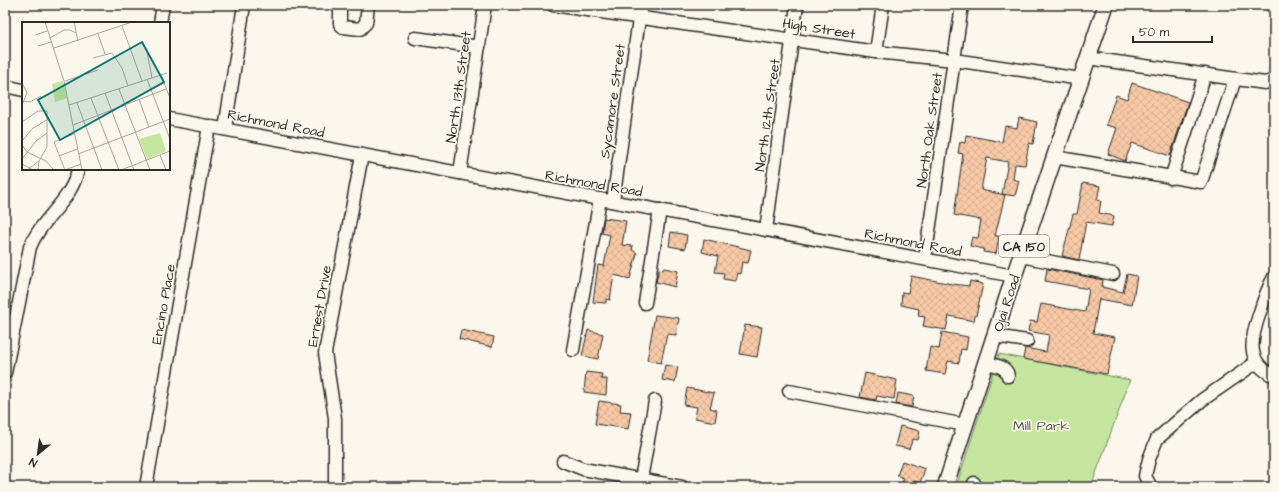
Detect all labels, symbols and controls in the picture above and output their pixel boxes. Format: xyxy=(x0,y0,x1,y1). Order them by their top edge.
street label: High Street xyxy=(781,13,857,45)
scale bar xyxy=(1133,18,1212,44)
inset map xyxy=(22,22,170,170)
text: 50 m xyxy=(1139,24,1170,41)
street label: North 13th Street xyxy=(441,30,477,144)
street label: Sycamore Street xyxy=(595,42,631,160)
street label: North 12th Street xyxy=(750,57,786,173)
street label: North Oak Street xyxy=(912,71,948,189)
street label: Richmond Road xyxy=(226,105,326,143)
street label: Richmond Road xyxy=(544,166,644,202)
street label: Richmond Road xyxy=(863,224,963,262)
road number: CA 150 xyxy=(999,235,1049,257)
street label: Encino Place xyxy=(147,262,181,346)
street label: Ernest Drive xyxy=(303,263,337,349)
street label: Ojai Road xyxy=(988,272,1026,334)
park label: Mill Park xyxy=(1013,416,1069,436)
north arrow xyxy=(18,434,58,474)
text: N xyxy=(27,454,40,471)

